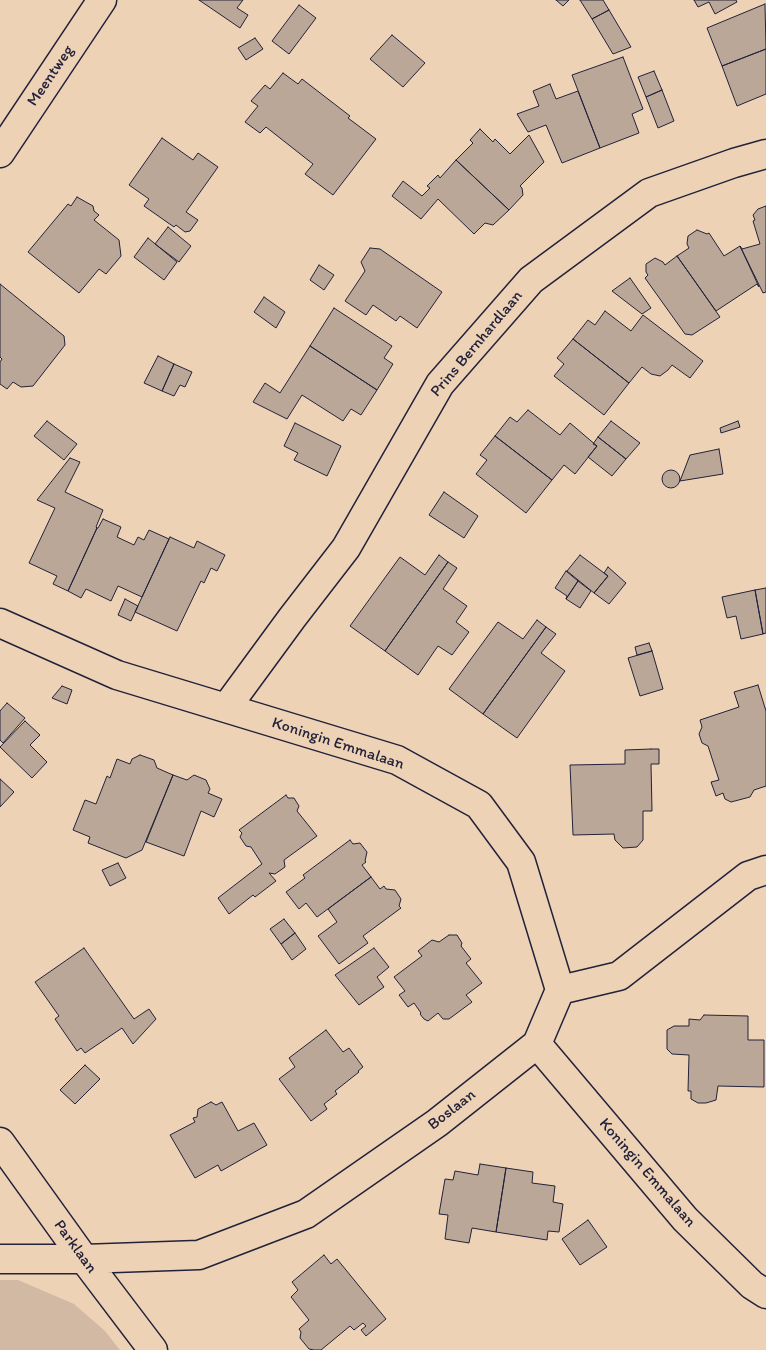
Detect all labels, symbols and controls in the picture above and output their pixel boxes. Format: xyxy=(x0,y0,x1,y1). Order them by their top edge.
street label: Meentweg xyxy=(24,42,78,110)
street label: Prins Bernhardlaan xyxy=(427,287,527,401)
street label: Koningin Emmalaan xyxy=(269,714,407,774)
street label: Boslaan xyxy=(424,1085,480,1135)
street label: Koningin Emmalaan xyxy=(594,1115,700,1231)
street label: Parklaan xyxy=(49,1217,101,1277)

